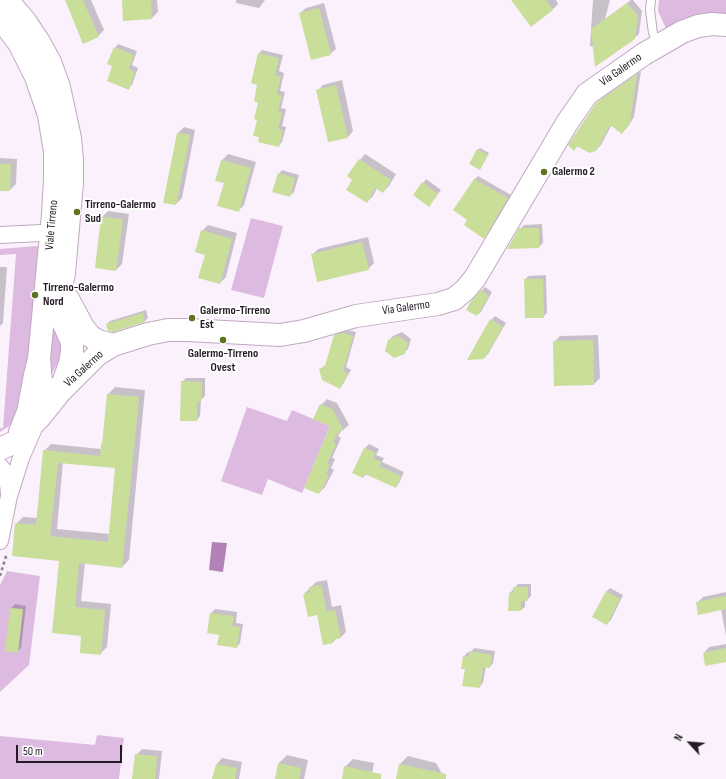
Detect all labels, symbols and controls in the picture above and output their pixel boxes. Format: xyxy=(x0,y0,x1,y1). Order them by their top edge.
street label: Via Galermo xyxy=(597,50,645,90)
place label: Galermo 2 xyxy=(552,165,595,179)
marker: Galermo 2 xyxy=(539,167,549,177)
place label: Tirreno-Galermo Sud xyxy=(85,198,156,226)
street label: Viale Tirreno xyxy=(43,199,61,251)
marker: Tirreno-Galermo Sud xyxy=(72,207,82,217)
place label: Tirreno-Galermo Nord xyxy=(43,281,114,309)
marker: Tirreno-Galermo Nord xyxy=(30,290,40,300)
street label: Via Galermo xyxy=(381,298,431,318)
place label: Galermo-Tirreno Est xyxy=(200,304,270,332)
marker: Galermo-Tirreno Est xyxy=(187,313,197,323)
marker: Galermo-Tirreno Ovest xyxy=(218,335,228,345)
place label: Galermo-Tirreno Ovest xyxy=(188,347,258,375)
street label: Via Galermo xyxy=(61,348,107,390)
north arrow xyxy=(670,723,710,763)
text: N xyxy=(672,732,686,743)
scale bar xyxy=(18,737,124,763)
text: 50 m xyxy=(23,744,43,759)

